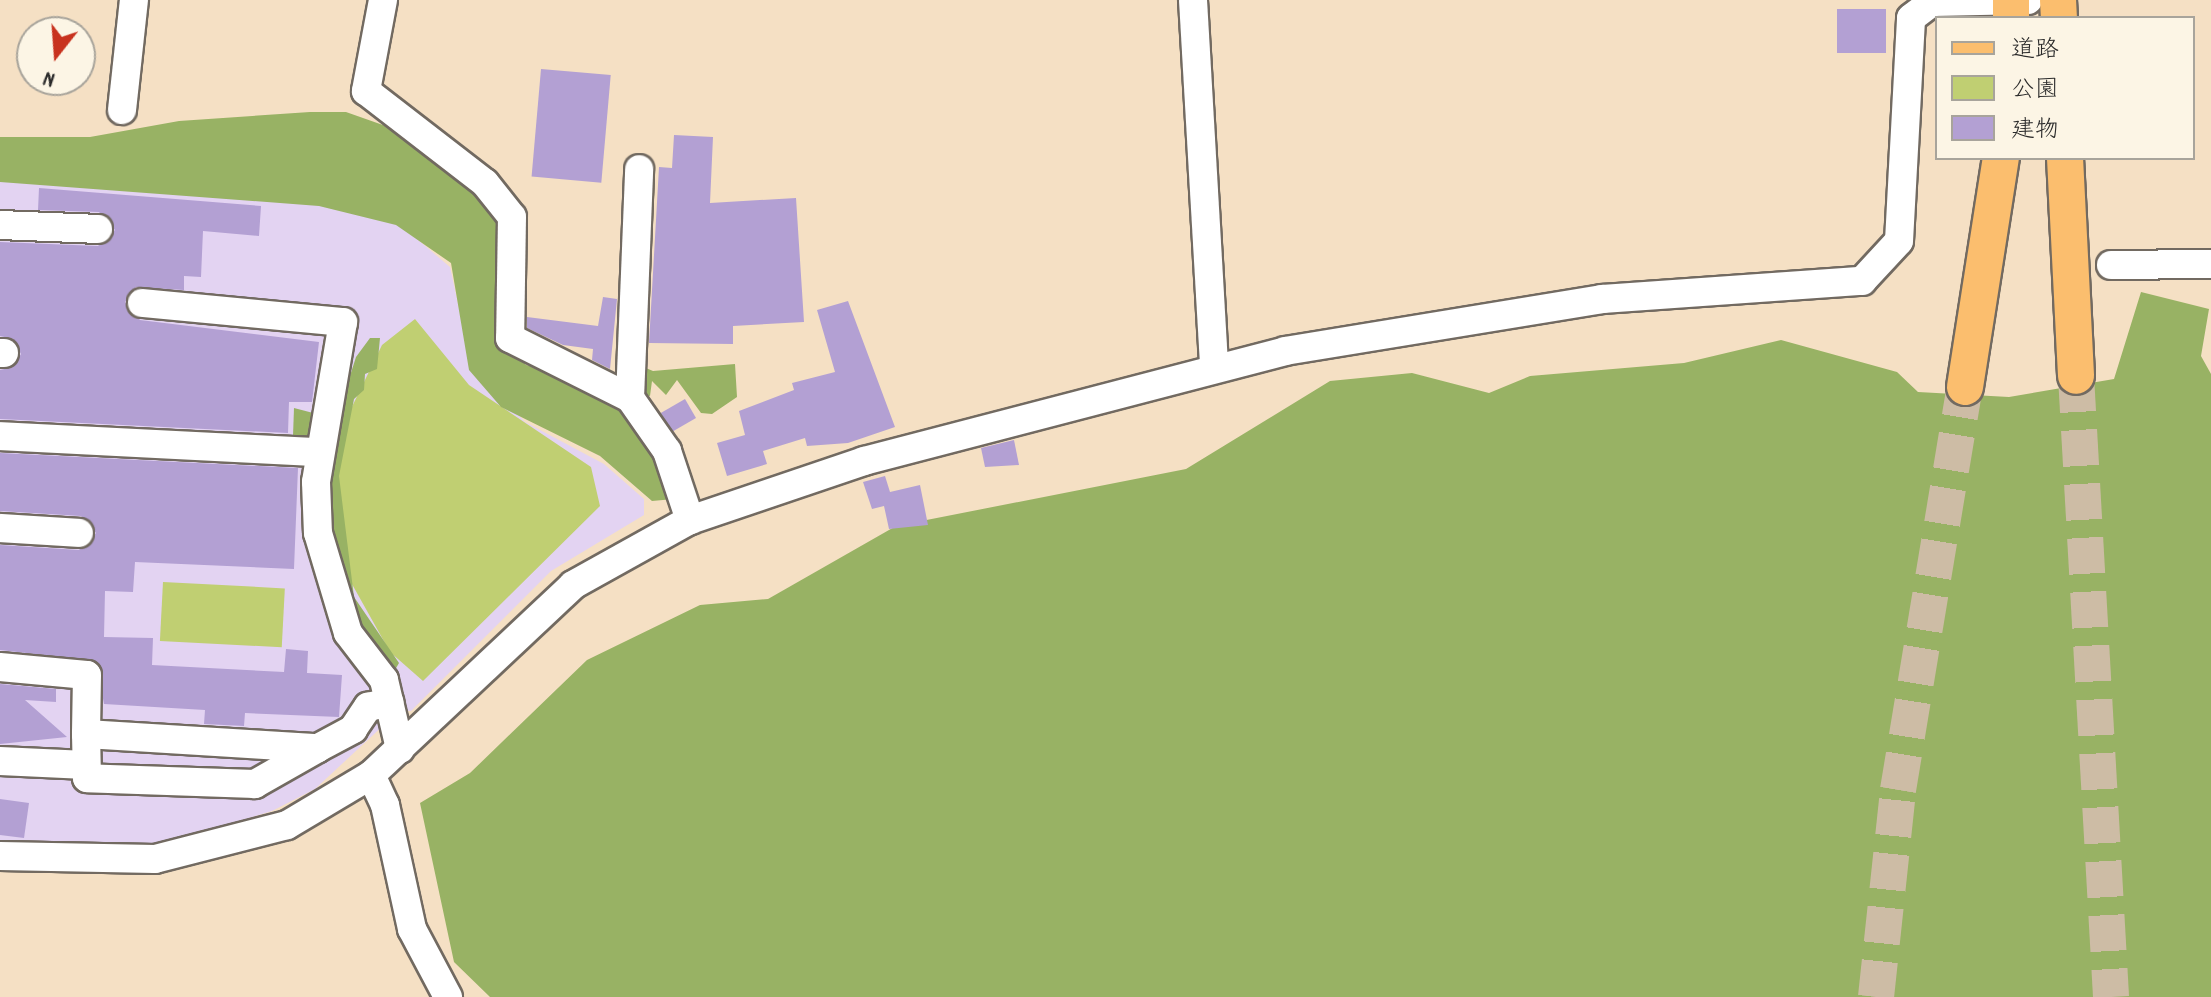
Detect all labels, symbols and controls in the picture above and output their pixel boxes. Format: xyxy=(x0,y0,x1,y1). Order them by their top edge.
north arrow xyxy=(16,16,96,96)
legend xyxy=(1935,16,2195,160)
text: 道路 xyxy=(2011,34,2059,68)
text: N xyxy=(40,61,59,94)
text: 公園 xyxy=(2011,74,2059,108)
text: 建物 xyxy=(2011,114,2059,148)

